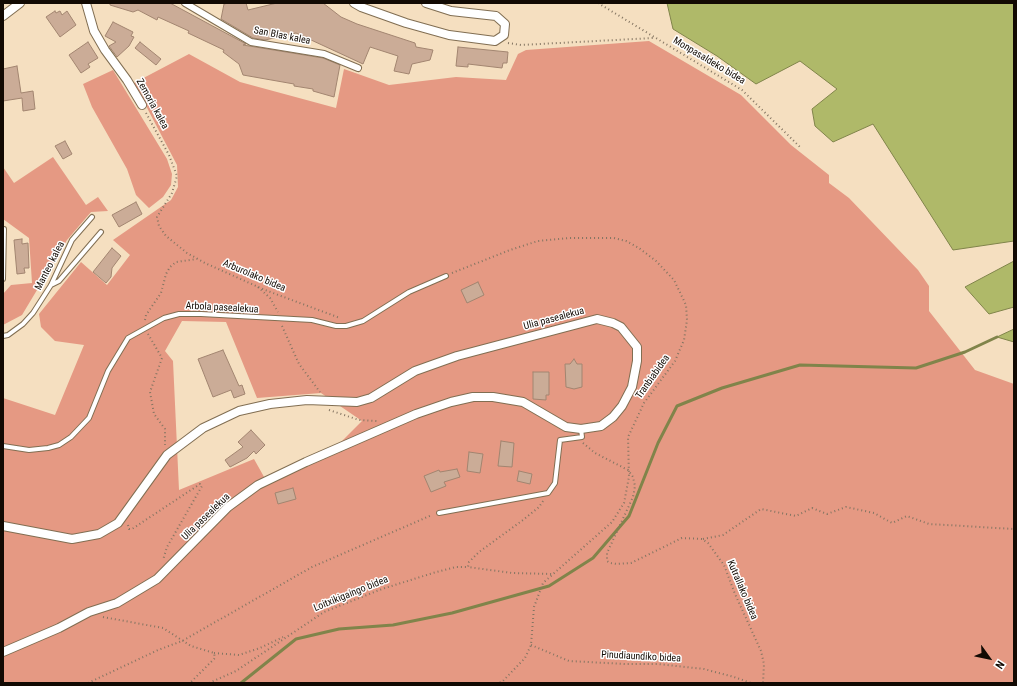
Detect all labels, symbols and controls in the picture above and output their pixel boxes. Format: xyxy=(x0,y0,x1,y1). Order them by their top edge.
street label: San Blas kalea xyxy=(253,25,311,47)
street label: Monpasaldeko bidea xyxy=(671,35,747,87)
street label: Zemoria kalea xyxy=(133,77,171,131)
street label: Manteo kalea xyxy=(33,240,67,292)
street label: Arburolako bidea xyxy=(221,257,287,295)
street label: Arbola pasealekua xyxy=(185,300,259,316)
street label: Ulia pasealekua xyxy=(522,305,586,333)
street label: Tranbiabidea xyxy=(633,353,673,401)
street label: Ulia pasealekua xyxy=(179,491,233,543)
street label: Kutrallako bidea xyxy=(724,558,760,622)
street label: Loitxikigaingo bidea xyxy=(312,574,390,614)
north arrow xyxy=(969,638,1009,678)
street label: Pinudiaundiko bidea xyxy=(601,649,681,665)
text: N xyxy=(992,658,1007,671)

